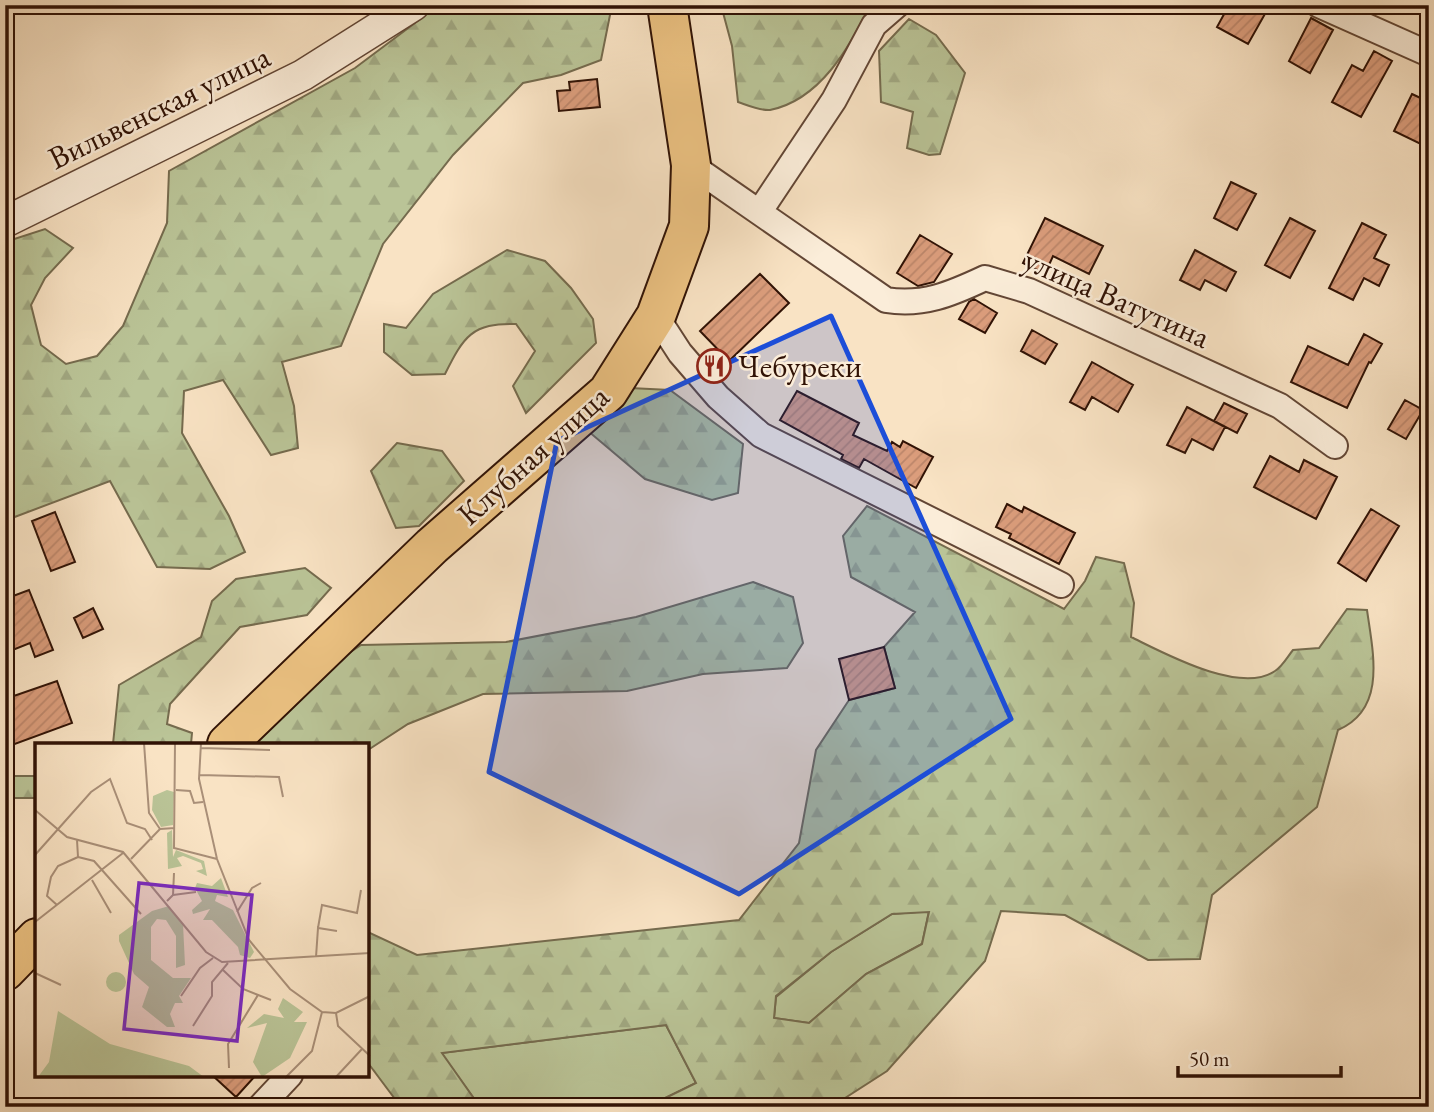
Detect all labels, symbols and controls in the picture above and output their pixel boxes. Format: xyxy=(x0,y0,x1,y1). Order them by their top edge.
street label: Вильвенская улица xyxy=(41,35,277,179)
street label: улица Ватутина xyxy=(1017,238,1217,358)
place label: Чебуреки xyxy=(738,345,862,387)
restaurant icon: Чебуреки xyxy=(695,347,733,385)
street label: Клубная улица xyxy=(448,375,618,534)
inset map xyxy=(35,743,369,1077)
scale bar xyxy=(1178,1035,1341,1079)
text: 50 m xyxy=(1189,1045,1230,1072)

